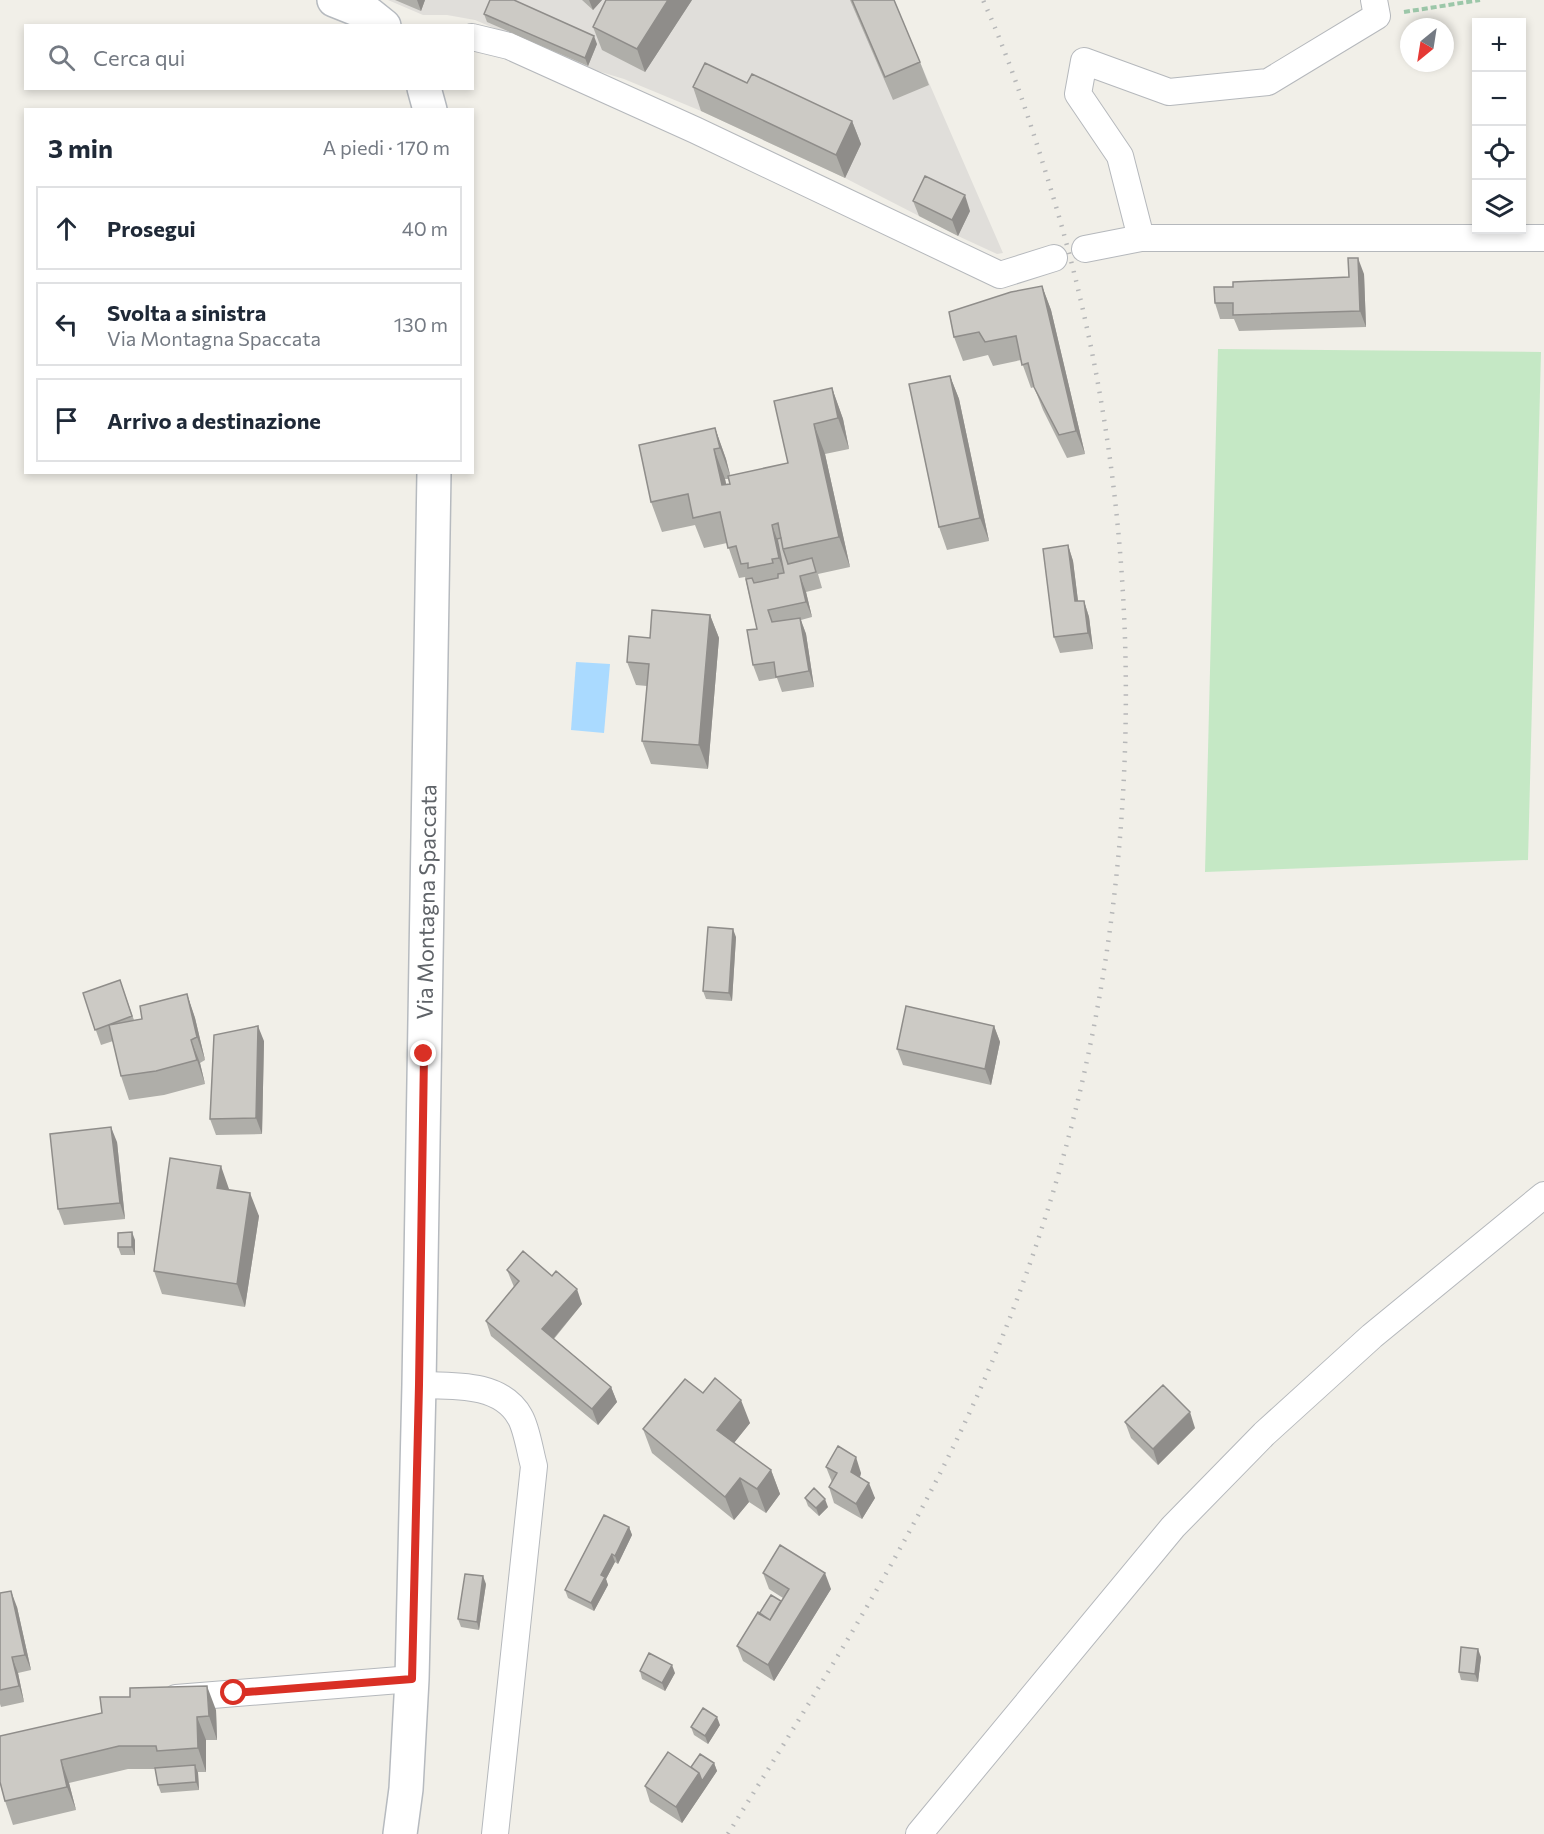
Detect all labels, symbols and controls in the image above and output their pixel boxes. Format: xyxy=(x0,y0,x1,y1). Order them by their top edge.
north arrow xyxy=(1400,18,1454,72)
map controls xyxy=(1472,18,1526,234)
button: + xyxy=(1472,18,1526,72)
search box xyxy=(24,24,474,90)
icon: search xyxy=(45,41,78,74)
text: Cerca qui xyxy=(93,44,185,71)
button: − xyxy=(1472,72,1526,126)
button: locate xyxy=(1472,126,1526,180)
text: 3 min xyxy=(48,132,113,163)
text: A piedi · 170 m xyxy=(322,135,450,159)
button: layers xyxy=(1472,180,1526,234)
icon: ahead xyxy=(50,212,83,245)
text: Prosegui xyxy=(107,215,196,242)
text: 40 m xyxy=(402,216,448,240)
text: Svolta a sinistra xyxy=(107,299,266,326)
icon: left xyxy=(50,308,83,341)
text: 130 m xyxy=(394,312,448,336)
text: Via Montagna Spaccata xyxy=(107,326,321,350)
icon: arrive xyxy=(50,404,83,437)
text: Arrivo a destinazione xyxy=(107,407,321,434)
street label: Via Montagna Spaccata xyxy=(410,784,442,1020)
route end xyxy=(410,1040,436,1066)
route start xyxy=(220,1679,246,1705)

